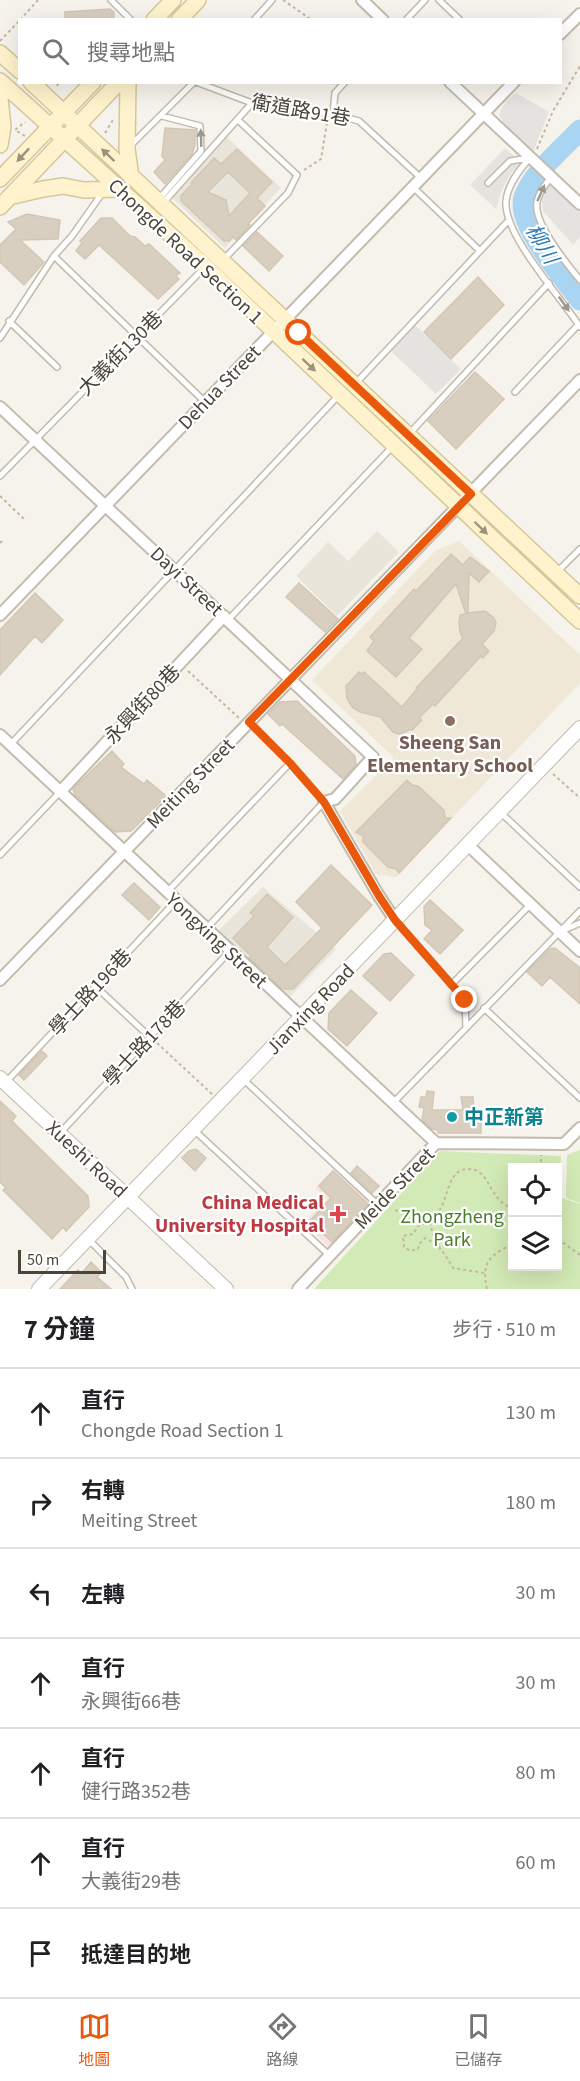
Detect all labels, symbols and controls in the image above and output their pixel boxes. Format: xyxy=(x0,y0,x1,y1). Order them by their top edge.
search box xyxy=(18,18,562,84)
icon: search xyxy=(39,35,72,68)
text: 搜尋地點 xyxy=(87,37,175,69)
street label: 衛道路91巷 xyxy=(249,89,352,133)
one-way arrow xyxy=(196,129,205,148)
one-way arrow xyxy=(16,147,30,161)
one-way arrow xyxy=(101,148,115,162)
street label: Chongde Road Section 1 xyxy=(102,172,269,331)
one-way arrow xyxy=(536,184,546,202)
water label: 柳川 xyxy=(518,218,567,271)
one-way arrow xyxy=(558,296,570,312)
street label: 大義街130巷 xyxy=(72,305,169,402)
route start xyxy=(285,319,311,345)
street label: Dehua Street xyxy=(172,339,268,436)
one-way arrow xyxy=(301,358,316,372)
one-way arrow xyxy=(473,520,487,534)
street label: Dayi Street xyxy=(144,541,229,623)
street label: 永興街80巷 xyxy=(98,659,187,751)
marker: Sheeng San Elementary School xyxy=(443,714,457,728)
place label: Sheeng San Elementary School xyxy=(367,729,533,780)
street label: Meiting Street xyxy=(140,732,241,835)
street label: Yongxing Street xyxy=(159,886,273,995)
street label: 學士路196巷 xyxy=(43,943,138,1042)
street label: Jianxing Road xyxy=(260,958,362,1062)
route end xyxy=(451,986,477,1012)
street label: 學士路178巷 xyxy=(97,994,192,1093)
place label: 中正新第 xyxy=(464,1104,544,1132)
marker: 中正新第 xyxy=(445,1110,459,1124)
street label: Xueshi Road xyxy=(39,1115,133,1205)
street label: Meide Street xyxy=(348,1141,441,1236)
map controls xyxy=(508,1163,562,1271)
button: locate xyxy=(508,1163,562,1217)
place label: China Medical University Hospital xyxy=(155,1189,324,1240)
park label: Zhongzheng Park xyxy=(400,1203,504,1254)
marker: China Medical University Hospital xyxy=(329,1205,347,1223)
button: layers xyxy=(508,1217,562,1271)
scale bar xyxy=(18,1247,106,1274)
text: 50 m xyxy=(27,1249,59,1271)
text: 7 分鐘 xyxy=(24,1311,95,1348)
text: 步行 · 510 m xyxy=(453,1316,556,1344)
text: 直行 xyxy=(81,1385,125,1417)
icon: ahead xyxy=(24,1397,57,1430)
text: 130 m xyxy=(506,1399,556,1427)
text: Chongde Road Section 1 xyxy=(81,1417,284,1445)
text: 右轉 xyxy=(81,1475,125,1507)
icon: right xyxy=(24,1487,57,1520)
text: 180 m xyxy=(506,1489,556,1517)
text: Meiting Street xyxy=(81,1507,197,1535)
icon: left xyxy=(24,1577,57,1610)
text: 左轉 xyxy=(81,1579,125,1611)
text: 30 m xyxy=(516,1579,556,1607)
text: 直行 xyxy=(81,1653,125,1685)
icon: ahead xyxy=(24,1667,57,1700)
text: 30 m xyxy=(516,1669,556,1697)
text: 永興街66巷 xyxy=(81,1688,181,1716)
text: 直行 xyxy=(81,1743,125,1775)
icon: ahead xyxy=(24,1757,57,1790)
text: 80 m xyxy=(516,1759,556,1787)
text: 健行路352巷 xyxy=(81,1778,191,1806)
text: 直行 xyxy=(81,1833,125,1865)
icon: ahead xyxy=(24,1847,57,1880)
text: 60 m xyxy=(516,1849,556,1877)
text: 大義街29巷 xyxy=(81,1868,181,1896)
icon: arrive xyxy=(24,1937,57,1970)
text: 抵達目的地 xyxy=(81,1939,191,1971)
tab: 地圖 xyxy=(78,2010,111,2071)
tab: 路線 xyxy=(266,2010,299,2071)
tab: 已儲存 xyxy=(454,2010,502,2071)

